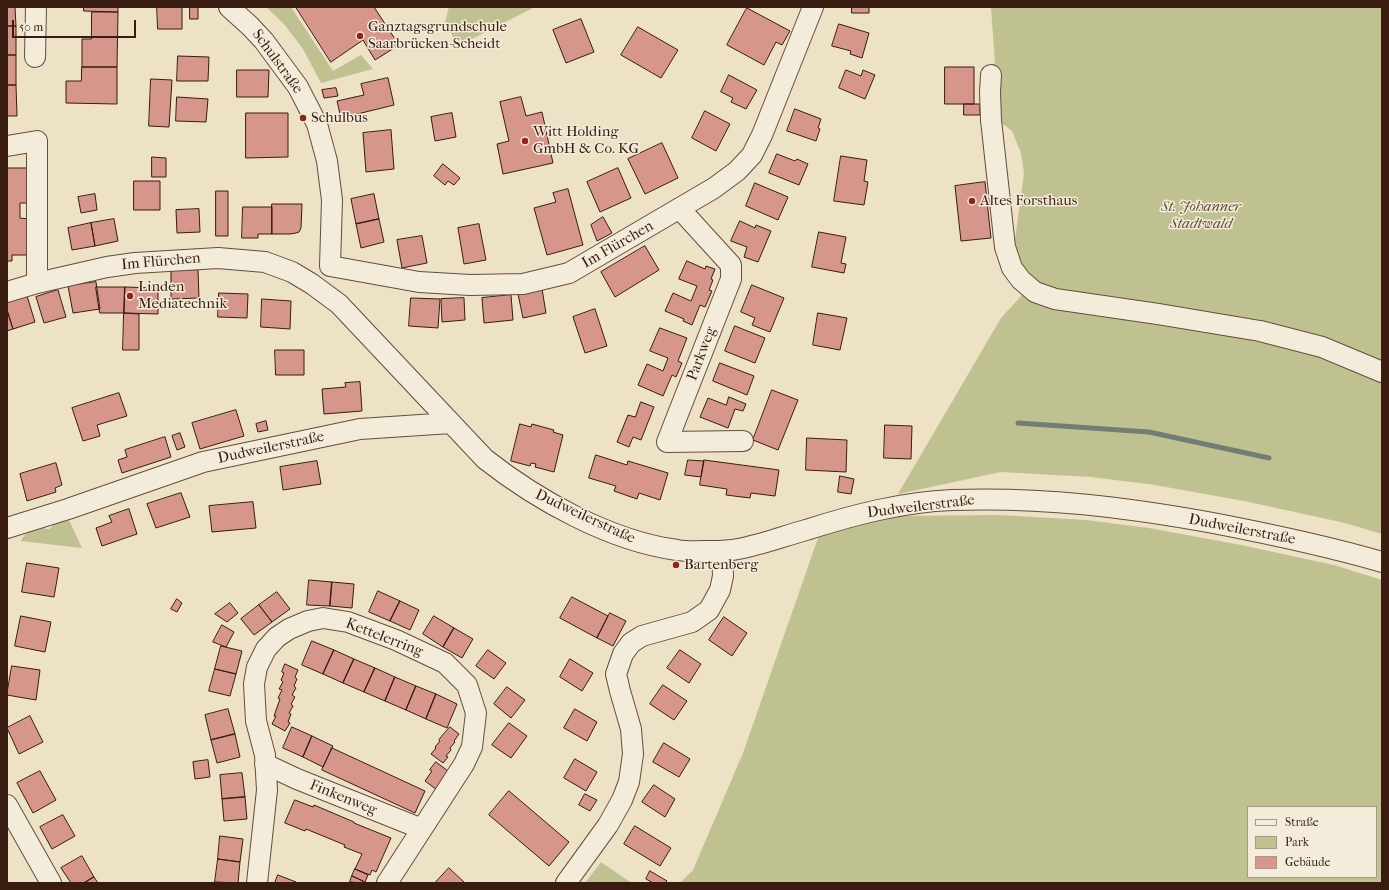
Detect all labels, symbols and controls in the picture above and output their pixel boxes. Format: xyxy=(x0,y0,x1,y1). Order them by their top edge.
scale bar xyxy=(14,12,138,38)
place label: Ganztagsgrundschule Saarbrücken-Scheidt xyxy=(368,18,507,53)
text: 50 m xyxy=(19,20,43,34)
street label: Schulstraße xyxy=(248,26,306,98)
marker: Ganztagsgrundschule Saarbrücken-Scheidt xyxy=(355,31,365,41)
place label: Schulbus xyxy=(311,109,368,127)
marker: Schulbus xyxy=(298,113,308,123)
place label: Witt Holding GmbH & Co. KG xyxy=(533,123,639,158)
marker: Witt Holding GmbH & Co. KG xyxy=(520,136,530,146)
place label: Altes Forsthaus xyxy=(980,192,1077,210)
marker: Altes Forsthaus xyxy=(967,196,977,206)
park label: St. Johanner Stadtwald xyxy=(1161,198,1241,233)
street label: Im Flürchen xyxy=(579,217,657,273)
street label: Im Flürchen xyxy=(121,250,201,274)
place label: Linden Mediatechnik xyxy=(138,278,227,313)
marker: Linden Mediatechnik xyxy=(125,291,135,301)
street label: Parkweg xyxy=(684,325,720,383)
street label: Dudweilerstraße xyxy=(216,428,326,468)
street label: Dudweilerstraße xyxy=(532,486,638,548)
street label: Dudweilerstraße xyxy=(866,491,976,523)
street label: Dudweilerstraße xyxy=(1187,511,1297,549)
place label: Bartenberg xyxy=(684,556,758,574)
marker: Bartenberg xyxy=(671,560,681,570)
street label: Kettelerring xyxy=(343,615,425,661)
street label: Finkenweg xyxy=(307,776,379,820)
legend xyxy=(1247,806,1377,878)
text: Straße xyxy=(1285,815,1319,829)
text: Park xyxy=(1285,835,1309,849)
text: Gebäude xyxy=(1285,855,1330,869)

